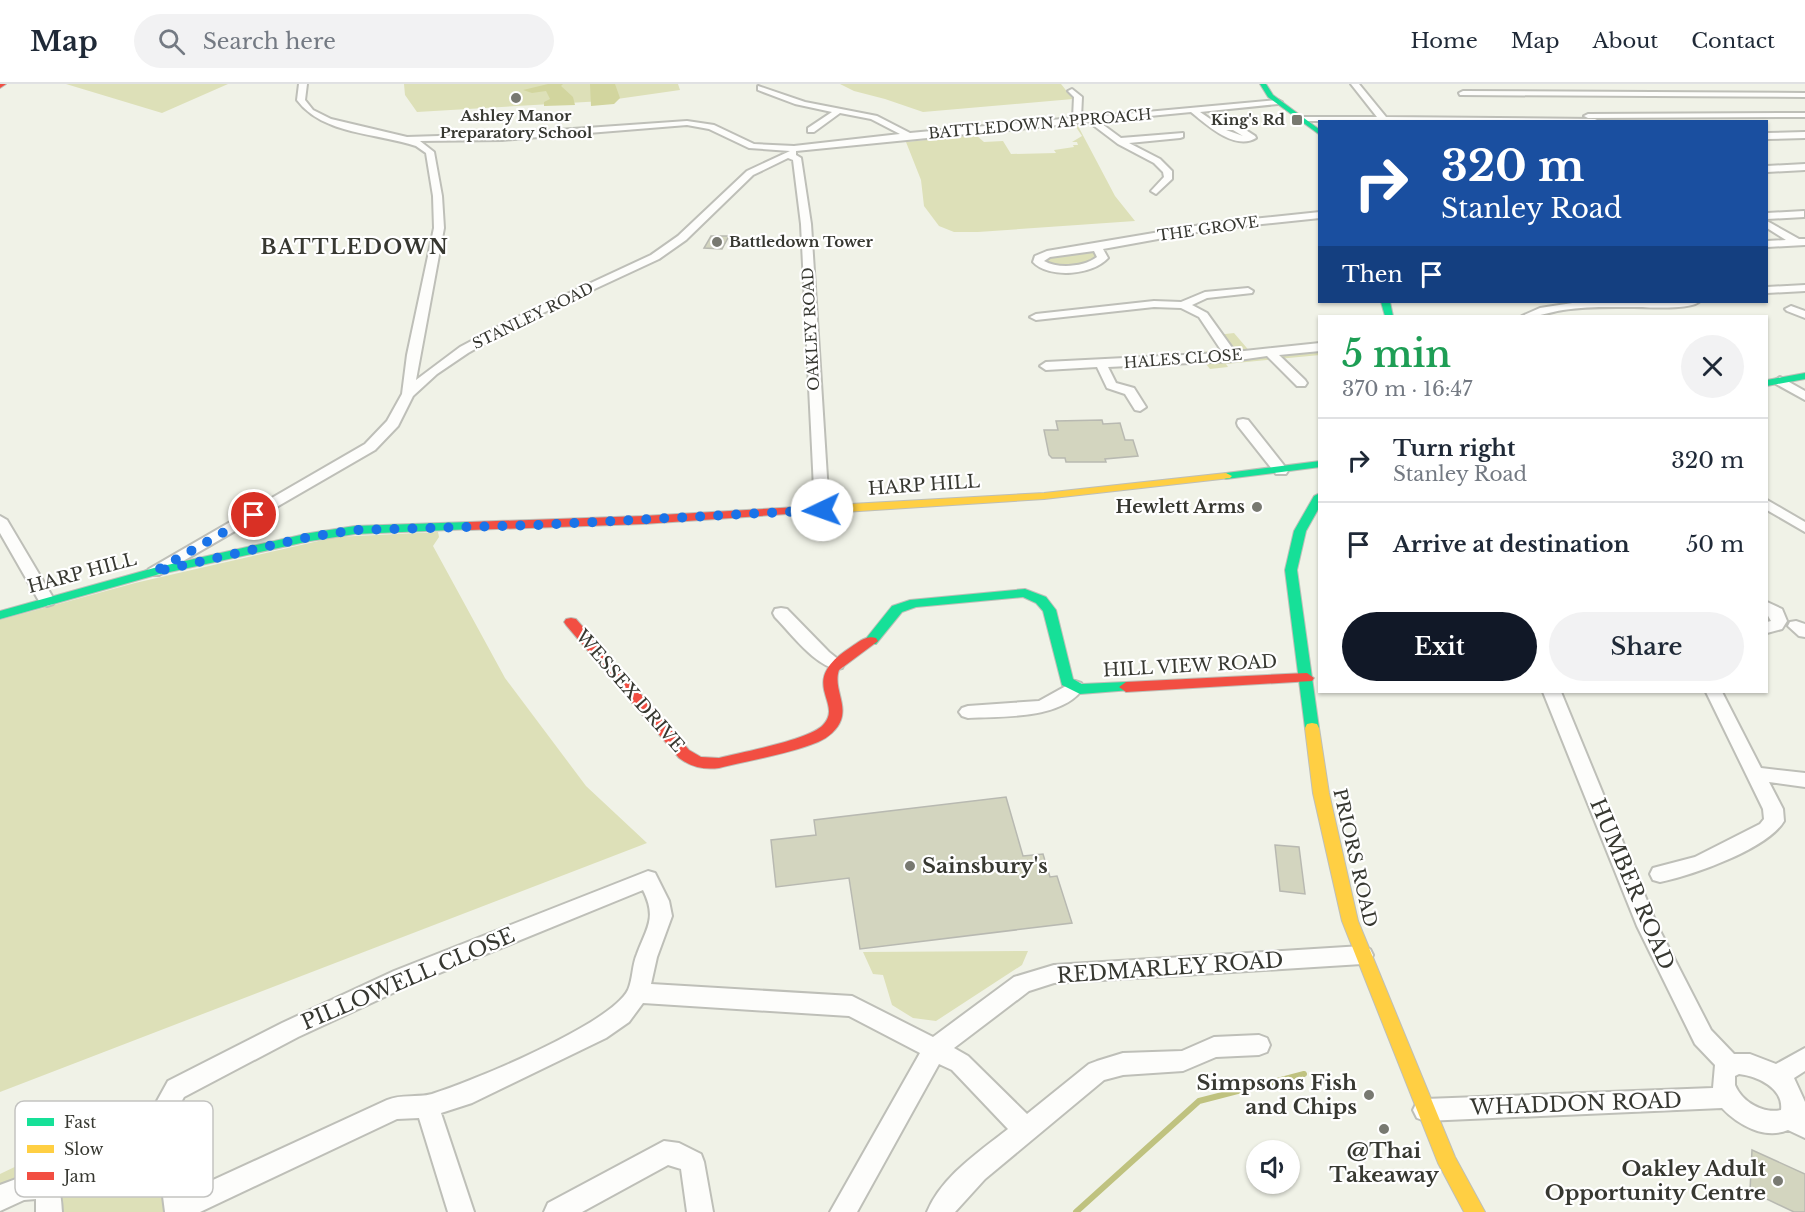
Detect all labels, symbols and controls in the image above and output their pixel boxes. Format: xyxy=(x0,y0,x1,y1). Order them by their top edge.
search box xyxy=(134,14,554,68)
text: Map xyxy=(30,24,98,59)
icon: search xyxy=(155,25,188,58)
text: Search here xyxy=(203,28,336,55)
text: Home xyxy=(1411,28,1478,54)
text: Map xyxy=(1511,28,1559,54)
text: About xyxy=(1592,28,1658,54)
text: Contact xyxy=(1691,28,1775,54)
marker: Ashley Manor Preparatory School xyxy=(509,91,523,105)
street label: BATTLEDOWN APPROACH xyxy=(927,104,1153,143)
place label: Ashley Manor Preparatory School xyxy=(440,106,593,142)
place label: King's Rd xyxy=(1211,110,1286,129)
marker: King's Rd xyxy=(1290,113,1304,127)
text: 320 m xyxy=(1441,140,1584,192)
icon: right xyxy=(1342,144,1420,222)
text: Stanley Road xyxy=(1441,192,1622,225)
street label: THE GROVE xyxy=(1156,212,1260,245)
place label: Battledown Tower xyxy=(729,232,874,251)
district label: BATTLEDOWN xyxy=(261,235,449,259)
marker: Battledown Tower xyxy=(710,235,724,249)
icon: arrive xyxy=(1415,258,1448,291)
text: Then xyxy=(1342,261,1403,288)
street label: OAKLEY ROAD xyxy=(798,267,823,391)
street label: STANLEY ROAD xyxy=(469,278,596,353)
text: 5 min xyxy=(1342,332,1451,377)
button: close xyxy=(1681,335,1744,398)
street label: HALES CLOSE xyxy=(1123,345,1243,372)
text: 370 m · 16:47 xyxy=(1342,377,1472,401)
text: Turn right xyxy=(1393,435,1515,462)
icon: right xyxy=(1342,444,1375,477)
text: 320 m xyxy=(1671,447,1744,474)
text: Stanley Road xyxy=(1393,462,1527,486)
street label: HARP HILL xyxy=(867,470,981,500)
position arrow xyxy=(790,478,854,542)
pin xyxy=(228,489,279,540)
place label: Hewlett Arms xyxy=(1116,496,1245,518)
icon: arrive xyxy=(237,498,270,531)
marker: Hewlett Arms xyxy=(1250,500,1264,514)
icon: arrive xyxy=(1342,528,1375,561)
text: Arrive at destination xyxy=(1393,531,1630,558)
text: 50 m xyxy=(1686,531,1744,558)
street label: HARP HILL xyxy=(25,548,139,598)
button: Exit xyxy=(1342,612,1537,681)
button: Share xyxy=(1549,612,1744,681)
street label: WESSEX DRIVE xyxy=(570,625,689,757)
street label: HILL VIEW ROAD xyxy=(1102,650,1278,682)
street label: PRIORS ROAD xyxy=(1328,787,1382,929)
street label: HUMBER ROAD xyxy=(1584,794,1680,974)
place label: Sainsbury's xyxy=(922,853,1048,879)
marker: Sainsbury's xyxy=(903,859,917,873)
street label: PILLOWELL CLOSE xyxy=(297,922,519,1036)
street label: REDMARLEY ROAD xyxy=(1056,947,1284,989)
place label: Simpsons Fish and Chips xyxy=(1197,1070,1357,1120)
street label: WHADDON ROAD xyxy=(1469,1087,1682,1121)
marker: Simpsons Fish and Chips xyxy=(1362,1088,1376,1102)
legend xyxy=(15,1101,213,1197)
text: Fast xyxy=(64,1112,96,1132)
marker: @Thai Takeaway xyxy=(1377,1122,1391,1136)
place label: @Thai Takeaway xyxy=(1329,1138,1439,1188)
text: Slow xyxy=(64,1139,104,1159)
map controls xyxy=(1246,1140,1300,1194)
button: sound xyxy=(1246,1140,1300,1194)
place label: Oakley Adult Opportunity Centre xyxy=(1545,1156,1766,1206)
text: Jam xyxy=(62,1166,96,1186)
marker: Oakley Adult Opportunity Centre xyxy=(1771,1174,1785,1188)

